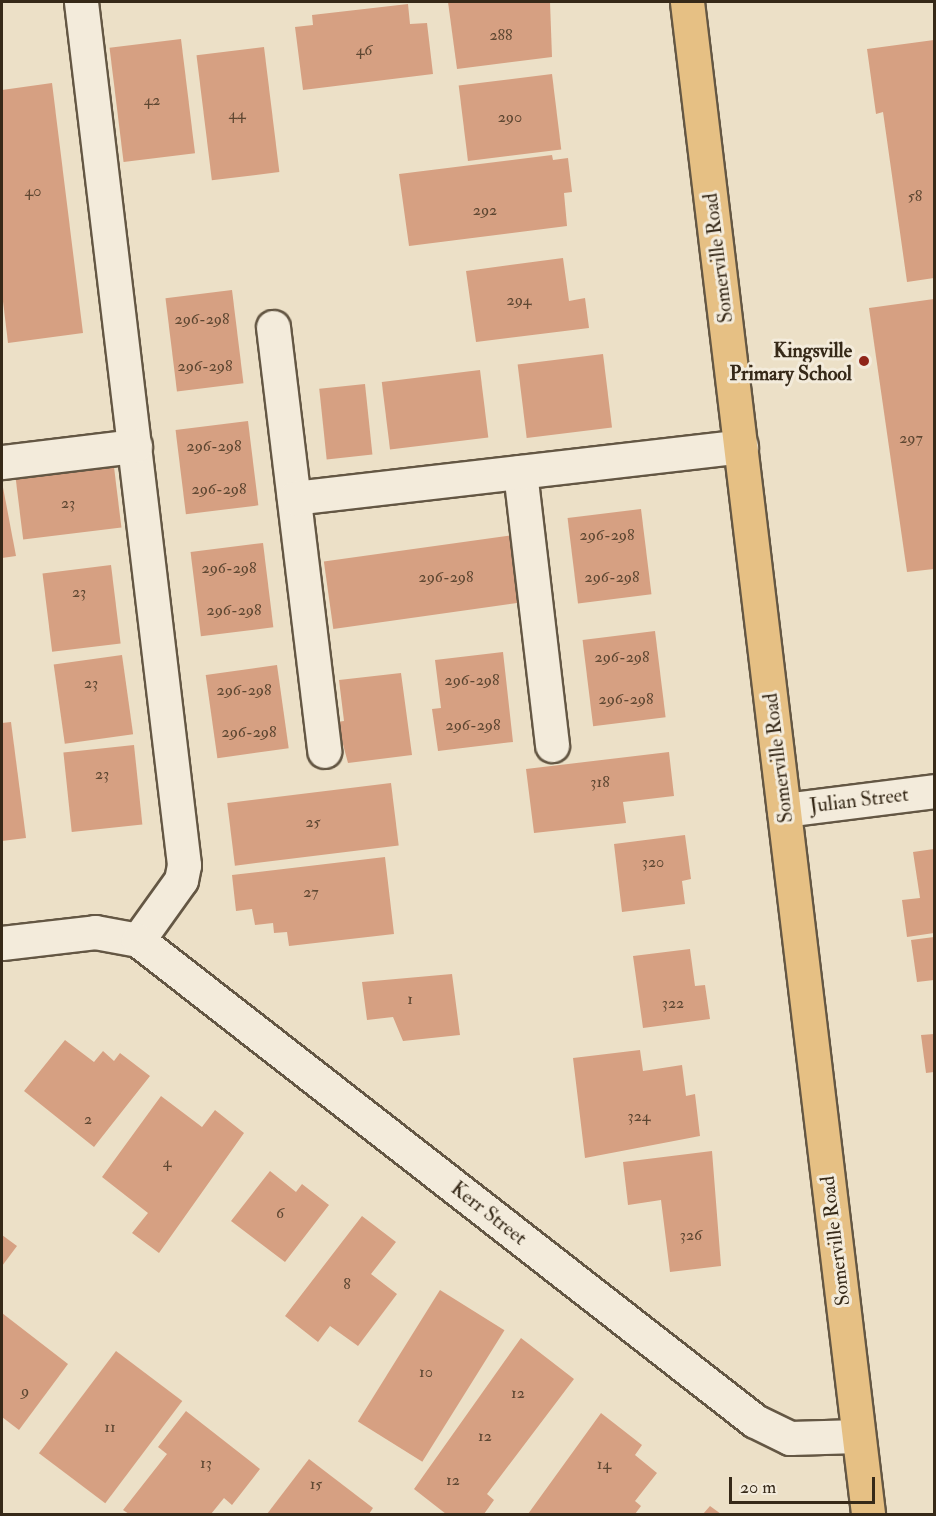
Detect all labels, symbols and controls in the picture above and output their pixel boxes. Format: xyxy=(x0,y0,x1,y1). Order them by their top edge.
house number: 288 xyxy=(489,25,513,45)
house number: 46 xyxy=(356,40,372,60)
house number: 42 xyxy=(144,90,160,110)
house number: 44 xyxy=(228,104,246,124)
house number: 290 xyxy=(498,107,522,127)
house number: 40 xyxy=(25,181,41,201)
house number: 58 xyxy=(908,186,922,206)
street label: Somerville Road xyxy=(698,192,738,324)
house number: 292 xyxy=(473,200,497,220)
house number: 294 xyxy=(507,290,531,310)
house number: 296-298 xyxy=(175,309,229,329)
place label: Kingsville Primary School xyxy=(730,338,852,385)
marker: Kingsville Primary School xyxy=(857,354,871,368)
house number: 296-298 xyxy=(178,356,232,376)
house number: 297 xyxy=(899,428,923,448)
house number: 296-298 xyxy=(187,436,241,456)
house number: 296-298 xyxy=(192,479,246,499)
house number: 23 xyxy=(61,493,75,513)
house number: 296-298 xyxy=(580,525,634,545)
house number: 296-298 xyxy=(202,558,256,578)
house number: 296-298 xyxy=(419,567,473,587)
house number: 296-298 xyxy=(585,567,639,587)
house number: 23 xyxy=(72,582,86,602)
house number: 296-298 xyxy=(207,600,261,620)
house number: 296-298 xyxy=(595,647,649,667)
house number: 296-298 xyxy=(445,670,499,690)
house number: 23 xyxy=(84,673,98,693)
house number: 296-298 xyxy=(217,680,271,700)
house number: 296-298 xyxy=(599,689,653,709)
street label: Somerville Road xyxy=(758,692,798,824)
house number: 296-298 xyxy=(446,715,500,735)
house number: 296-298 xyxy=(222,722,276,742)
house number: 23 xyxy=(95,764,109,784)
house number: 318 xyxy=(590,772,610,792)
street label: Julian Street xyxy=(808,782,910,818)
house number: 25 xyxy=(305,812,321,832)
house number: 320 xyxy=(642,852,664,872)
house number: 27 xyxy=(303,882,319,902)
house number: 1 xyxy=(407,989,413,1009)
house number: 322 xyxy=(662,993,684,1013)
house number: 324 xyxy=(628,1106,650,1126)
house number: 2 xyxy=(84,1109,92,1129)
house number: 4 xyxy=(163,1152,171,1172)
street label: Somerville Road xyxy=(815,1175,855,1307)
street label: Kerr Street xyxy=(446,1176,532,1250)
house number: 6 xyxy=(276,1203,284,1223)
house number: 326 xyxy=(680,1225,702,1245)
house number: 8 xyxy=(343,1274,351,1294)
house number: 10 xyxy=(419,1362,433,1382)
house number: 9 xyxy=(21,1381,29,1401)
house number: 12 xyxy=(511,1383,525,1403)
house number: 11 xyxy=(104,1417,116,1437)
house number: 12 xyxy=(478,1426,492,1446)
house number: 13 xyxy=(200,1453,212,1473)
house number: 14 xyxy=(597,1454,611,1474)
scale bar xyxy=(732,1465,878,1503)
house number: 12 xyxy=(446,1470,460,1490)
house number: 15 xyxy=(310,1474,322,1494)
text: 20 m xyxy=(740,1476,776,1499)

